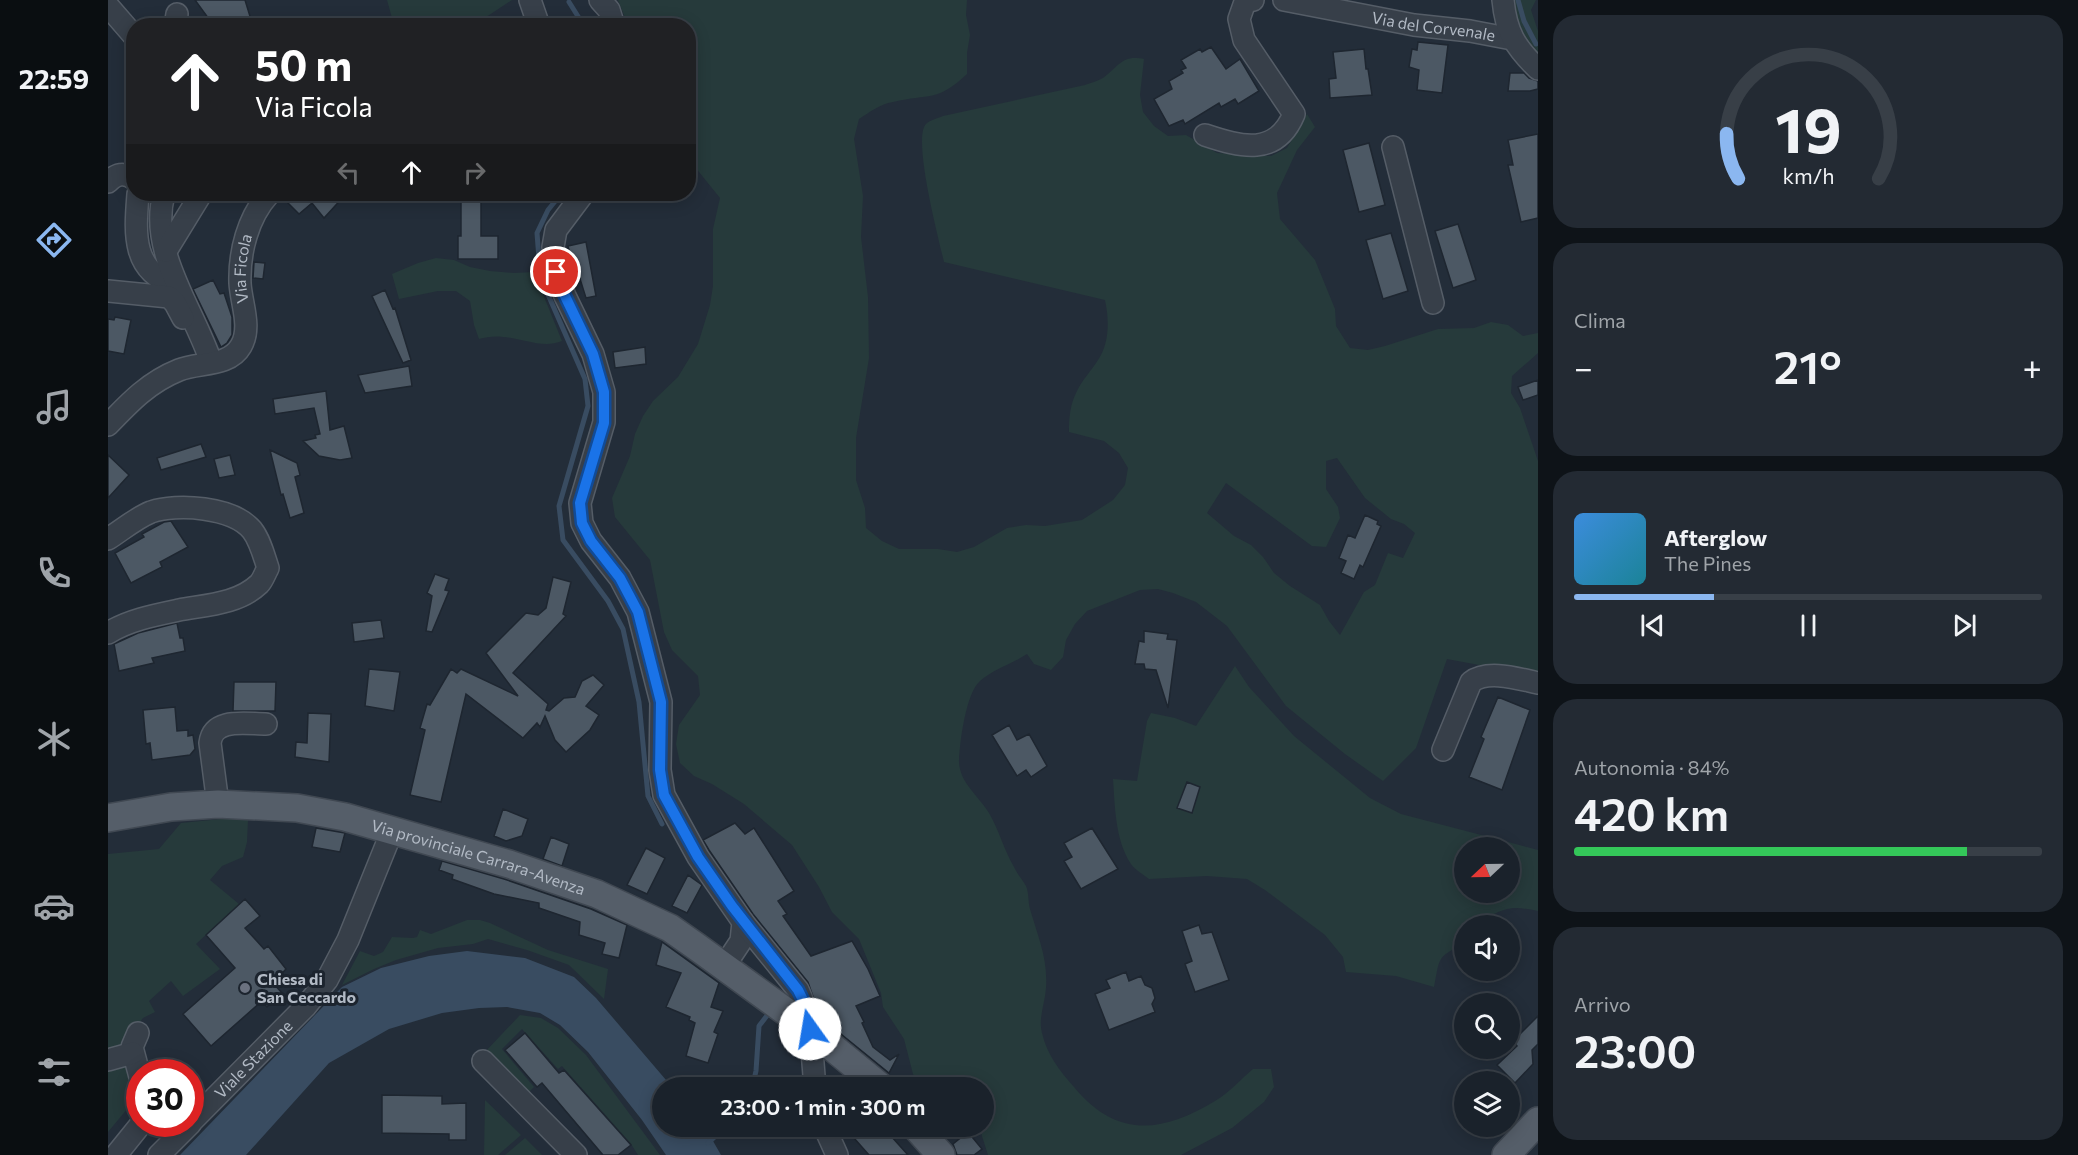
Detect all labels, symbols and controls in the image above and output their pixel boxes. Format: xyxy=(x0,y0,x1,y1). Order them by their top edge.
street label: Via del Corvenale xyxy=(1370,7,1497,45)
text: 50 m xyxy=(255,38,352,90)
icon: ahead xyxy=(156,42,234,120)
text: 22:59 xyxy=(19,62,89,95)
text: Via Ficola xyxy=(255,90,373,123)
text: 19 xyxy=(1775,90,1841,166)
icon: left xyxy=(332,156,365,189)
icon: ahead xyxy=(395,156,428,189)
icon: right xyxy=(458,156,491,189)
text: km/h xyxy=(1782,162,1834,188)
icon: directions xyxy=(33,219,75,261)
street label: Via Ficola xyxy=(230,231,255,305)
pin xyxy=(530,246,581,297)
icon: arrive xyxy=(539,255,572,288)
text: Clima xyxy=(1574,308,1626,332)
text: 21° xyxy=(1774,338,1842,393)
text: − xyxy=(1574,346,1593,387)
text: + xyxy=(2023,346,2042,387)
icon: music xyxy=(33,386,75,428)
text: Afterglow xyxy=(1664,524,1767,551)
text: The Pines xyxy=(1664,551,1751,575)
icon: phone xyxy=(33,552,75,594)
icon: previous xyxy=(1636,609,1669,642)
icon: pause xyxy=(1792,609,1825,642)
icon: next xyxy=(1948,609,1981,642)
icon: climate xyxy=(33,718,75,760)
text: Autonomia · 84% xyxy=(1574,755,1729,779)
text: 420 km xyxy=(1574,785,1729,840)
street label: Via provinciale Carrara-Avenza xyxy=(369,815,588,898)
north arrow xyxy=(1454,837,1520,903)
map controls xyxy=(1454,837,1520,1137)
icon: car xyxy=(33,885,75,927)
button: sound xyxy=(1454,915,1520,981)
place label: Chiesa di San Ceccardo xyxy=(257,969,356,1006)
marker: Chiesa di San Ceccardo xyxy=(238,981,252,995)
text: Arrivo xyxy=(1574,992,1631,1016)
button: search xyxy=(1454,993,1520,1059)
position arrow xyxy=(778,997,842,1061)
street label: Viale Stazione xyxy=(210,1016,296,1102)
text: 23:00 xyxy=(1574,1022,1696,1077)
icon: filters xyxy=(33,1051,75,1093)
speed limit sign: 30 xyxy=(126,1059,204,1137)
button: layers xyxy=(1454,1071,1520,1137)
text: 23:00 · 1 min · 300 m xyxy=(721,1093,925,1120)

